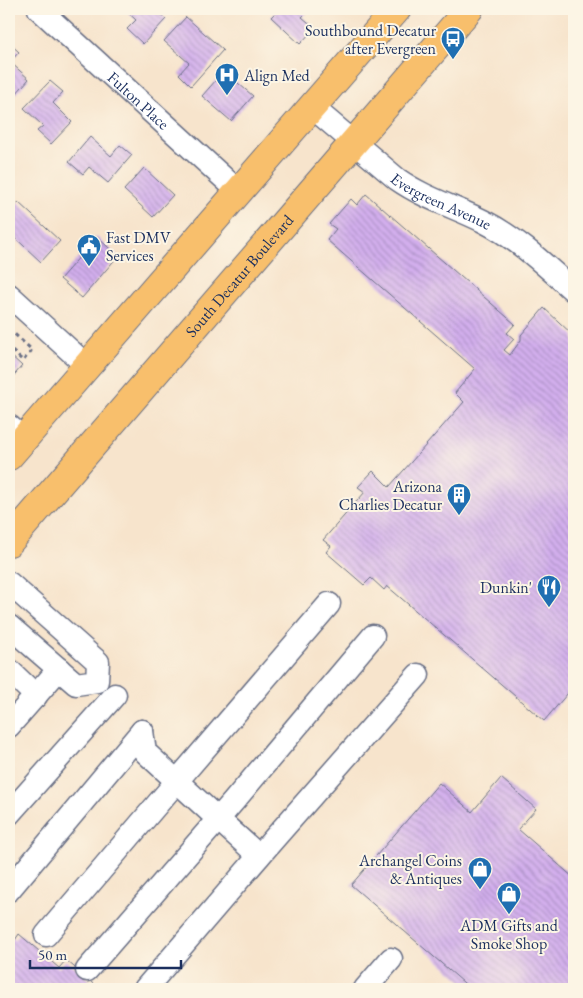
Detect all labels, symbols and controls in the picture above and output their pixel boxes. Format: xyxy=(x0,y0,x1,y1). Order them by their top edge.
place label: Southbound Decatur after Evergreen xyxy=(305,20,437,59)
bus stop icon: Southbound Decatur after Evergreen xyxy=(440,26,466,60)
hospital icon: Align Med xyxy=(214,62,240,96)
place label: Align Med xyxy=(243,65,311,86)
street label: Fulton Place xyxy=(103,67,174,134)
street label: Evergreen Avenue xyxy=(386,168,495,234)
street label: South Decatur Boulevard xyxy=(180,209,298,341)
place label: Fast DMV Services xyxy=(106,227,171,266)
public building icon: Fast DMV Services xyxy=(76,233,102,267)
place label: Arizona Charlies Decatur xyxy=(339,476,443,515)
building icon: Arizona Charlies Decatur xyxy=(446,482,472,516)
restaurant icon: Dunkin' xyxy=(536,574,562,608)
place label: Dunkin' xyxy=(480,577,532,598)
place label: Archangel Coins & Antiques xyxy=(358,850,462,889)
shop icon: Archangel Coins & Antiques xyxy=(467,856,493,890)
shop icon: ADM Gifts and Smoke Shop xyxy=(496,881,522,915)
place label: ADM Gifts and Smoke Shop xyxy=(459,915,559,954)
scale bar xyxy=(30,938,181,970)
text: 50 m xyxy=(38,945,67,964)

